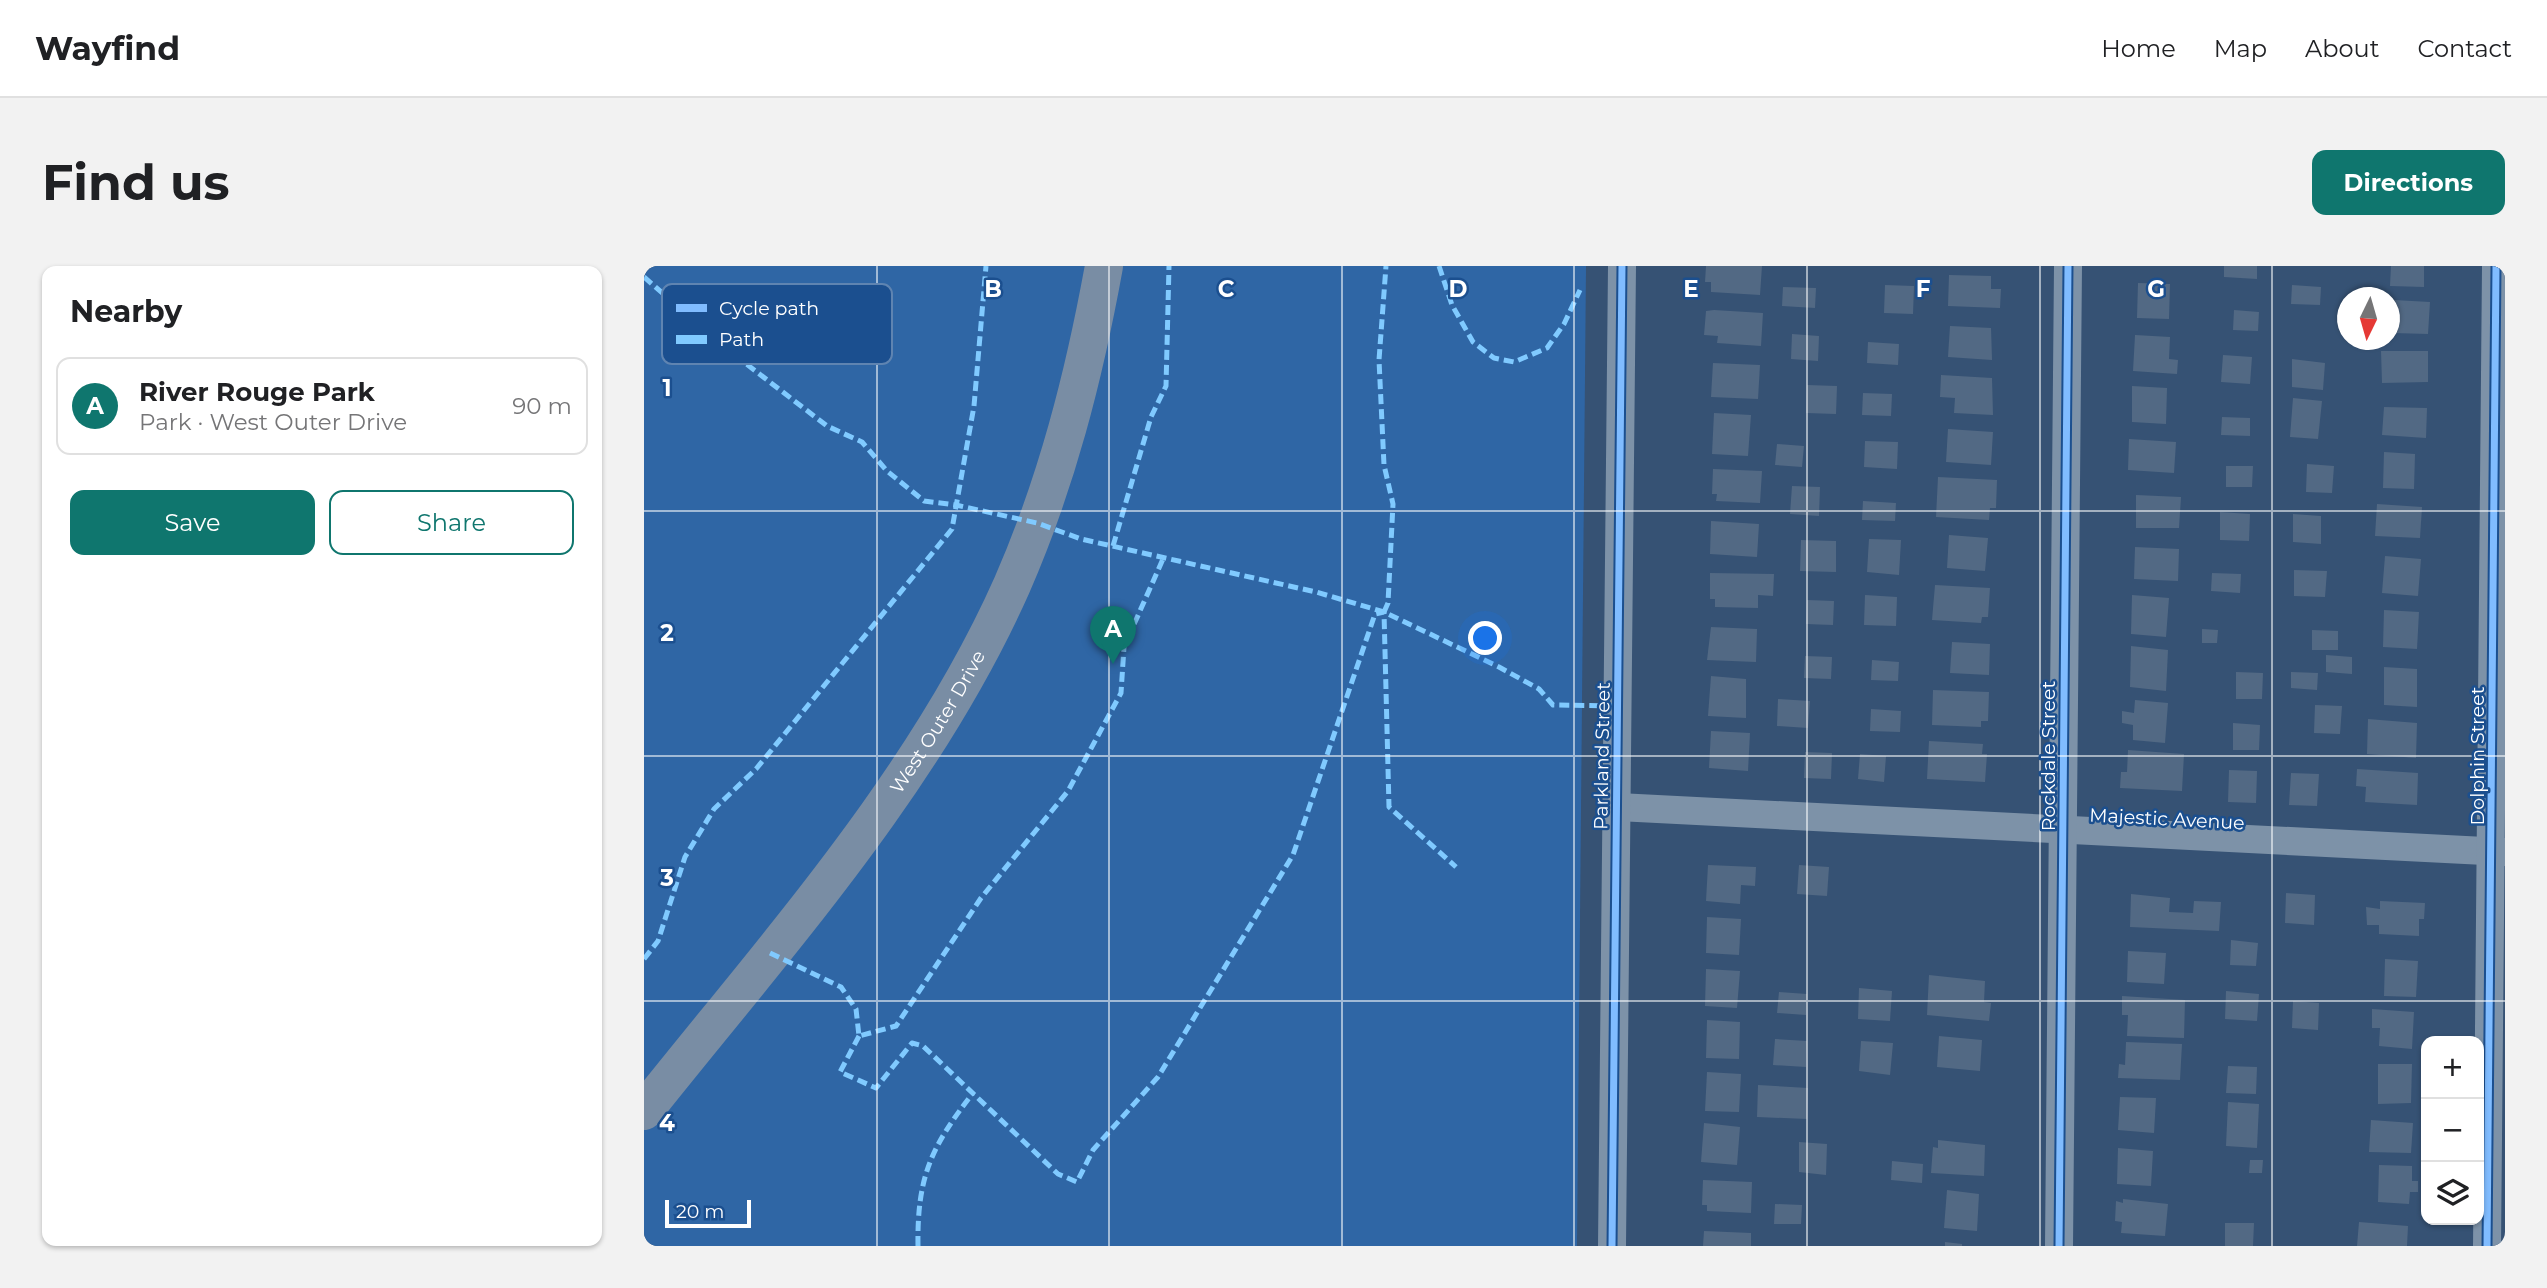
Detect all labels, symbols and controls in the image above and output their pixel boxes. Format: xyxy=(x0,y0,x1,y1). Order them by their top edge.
text: Wayfind xyxy=(35,28,180,68)
text: Home xyxy=(2101,34,2176,63)
text: Map xyxy=(2214,34,2267,63)
text: About xyxy=(2305,34,2379,63)
text: Contact xyxy=(2417,34,2512,63)
button: Directions xyxy=(2312,150,2505,215)
text: Find us xyxy=(42,153,230,212)
text: B xyxy=(984,275,1002,303)
text: C xyxy=(1218,275,1235,303)
text: D xyxy=(1449,275,1468,303)
text: E xyxy=(1683,275,1699,303)
text: F xyxy=(1916,275,1931,303)
text: G xyxy=(2147,275,2165,303)
legend xyxy=(662,284,892,364)
north arrow xyxy=(2337,287,2400,350)
text: Nearby xyxy=(70,293,182,330)
text: Cycle path xyxy=(719,297,819,320)
text: Path xyxy=(719,328,764,351)
text: 1 xyxy=(662,374,672,402)
text: River Rouge Park xyxy=(139,376,375,408)
text: A xyxy=(86,392,104,420)
text: 90 m xyxy=(512,392,572,420)
text: Park · West Outer Drive xyxy=(139,408,407,436)
button: Save xyxy=(70,490,315,555)
button: Share xyxy=(329,490,574,555)
pin: A xyxy=(1090,606,1136,664)
text: 2 xyxy=(660,619,674,647)
your location xyxy=(1468,621,1502,655)
street label: West Outer Drive xyxy=(885,646,990,797)
street label: Rockdale Street xyxy=(2037,681,2060,831)
street label: Parkland Street xyxy=(1589,682,1615,830)
street label: Dolphin Street xyxy=(2466,686,2489,825)
street label: Majestic Avenue xyxy=(2089,803,2245,835)
text: 3 xyxy=(659,864,674,892)
map controls xyxy=(2421,1036,2484,1225)
button: + xyxy=(2421,1036,2484,1099)
button: − xyxy=(2421,1099,2484,1162)
text: 4 xyxy=(659,1109,675,1137)
button: layers xyxy=(2421,1162,2484,1225)
scale bar xyxy=(665,1197,751,1229)
text: 20 m xyxy=(676,1200,724,1223)

